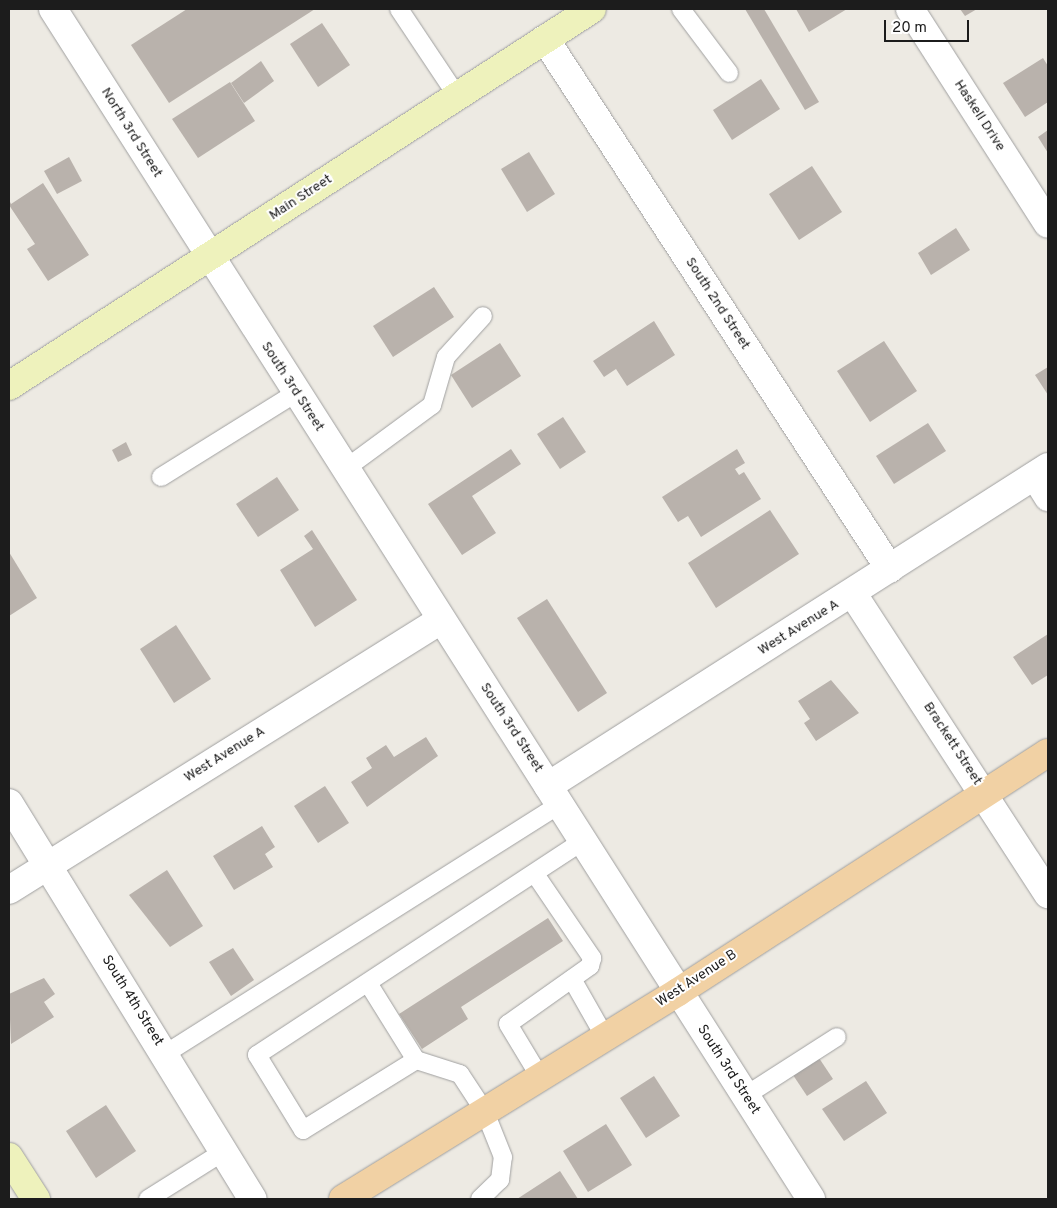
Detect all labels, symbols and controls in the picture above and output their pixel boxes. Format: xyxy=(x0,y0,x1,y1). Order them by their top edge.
scale bar xyxy=(887,10,972,42)
text: 20 m xyxy=(892,19,927,38)
street label: Haskell Drive xyxy=(950,77,1008,155)
street label: North 3rd Street xyxy=(97,85,165,181)
street label: Main Street xyxy=(266,171,336,225)
street label: South 2nd Street xyxy=(681,255,753,353)
street label: South 3rd Street xyxy=(257,339,327,435)
street label: West Avenue A xyxy=(755,596,843,660)
street label: South 3rd Street xyxy=(476,680,546,776)
street label: Brackett Street xyxy=(919,699,985,789)
street label: West Avenue A xyxy=(181,723,269,787)
street label: West Avenue B xyxy=(653,947,741,1011)
street label: South 4th Street xyxy=(97,953,167,1049)
street label: South 3rd Street xyxy=(693,1022,763,1118)

